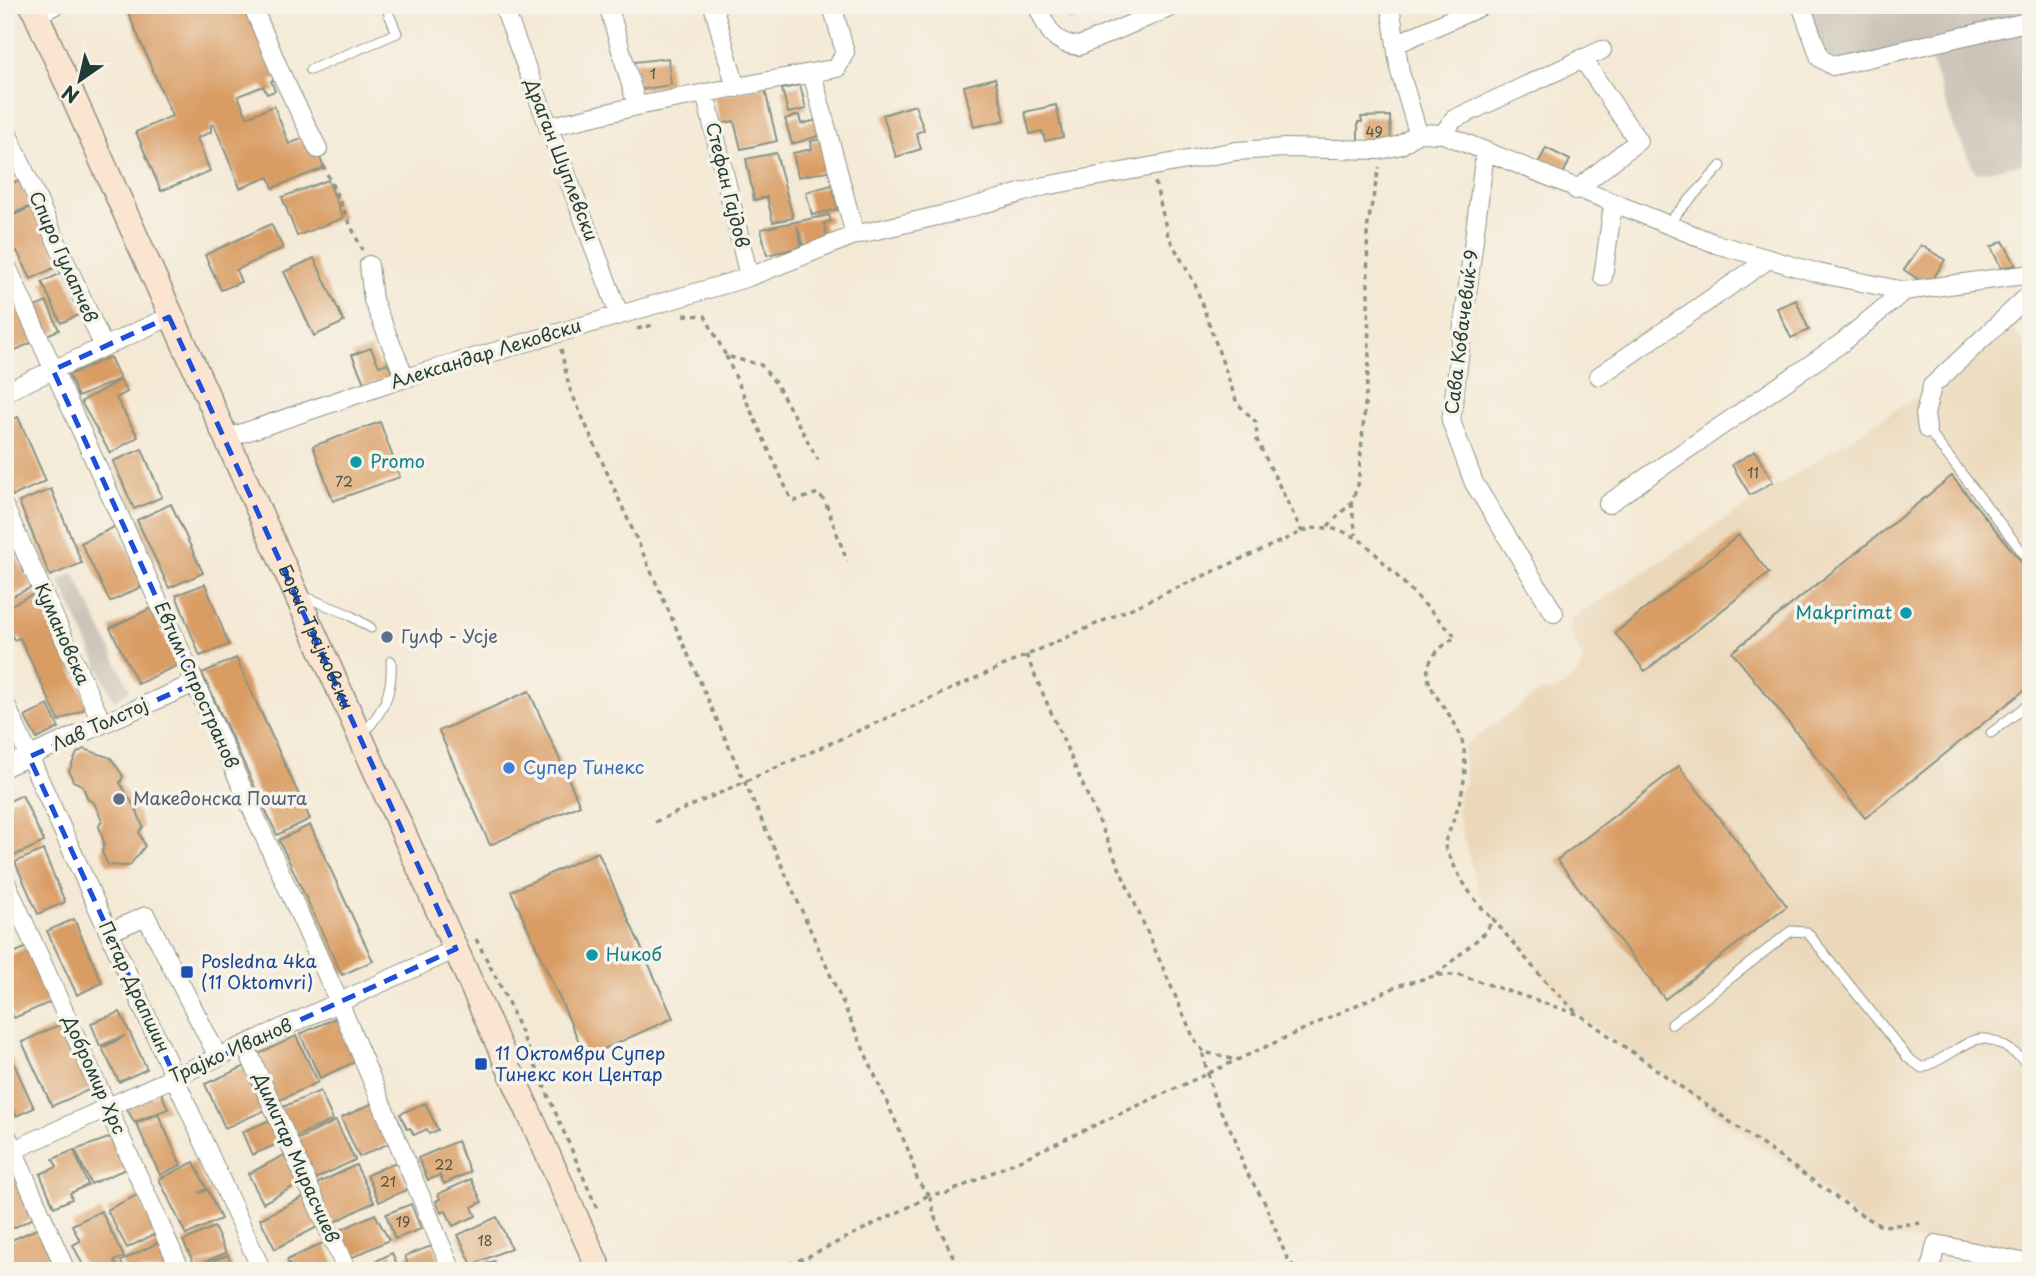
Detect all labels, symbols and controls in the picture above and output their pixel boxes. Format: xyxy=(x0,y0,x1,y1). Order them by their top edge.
north arrow xyxy=(46,46,116,116)
house number: 1 xyxy=(650,63,656,84)
street label: Драган Шуплевски xyxy=(519,73,606,245)
text: N xyxy=(56,79,84,111)
street label: Стефан Гајдов xyxy=(700,119,757,250)
house number: 49 xyxy=(1365,121,1383,142)
street label: Спиро Гулапчев xyxy=(23,186,105,326)
street label: Сава Ковачевиќ-9 xyxy=(1437,248,1484,416)
street label: Александар Лековски xyxy=(387,311,584,394)
place label: Promo xyxy=(370,447,425,474)
marker: Promo xyxy=(348,454,364,470)
house number: 11 xyxy=(1747,462,1759,483)
house number: 72 xyxy=(335,471,353,492)
street label: Борис Трајковски xyxy=(273,560,361,714)
street label: Кумановска xyxy=(29,578,98,689)
street label: Евтим Спространов xyxy=(148,597,246,772)
place label: Makprimat xyxy=(1796,598,1892,625)
marker: Makprimat xyxy=(1898,605,1914,621)
place label: Гулф - Усје xyxy=(401,622,498,649)
marker: Гулф - Усје xyxy=(379,629,395,645)
street label: Лав Толстој xyxy=(47,690,152,757)
place label: Супер Тинекс xyxy=(523,753,644,780)
marker: Супер Тинекс xyxy=(501,760,517,776)
place label: Македонска Пошта xyxy=(133,784,308,811)
marker: Македонска Пошта xyxy=(111,791,127,807)
street label: Петар Драпшин xyxy=(93,916,178,1057)
place label: Никоб xyxy=(606,940,662,967)
place label: Posledna 4ka (11 Oktomvri) xyxy=(201,947,317,995)
marker: Никоб xyxy=(584,947,600,963)
marker: Posledna 4ka (11 Oktomvri) xyxy=(179,964,195,980)
street label: Добромир Хрс xyxy=(57,1010,134,1138)
street label: Трајко Иванов xyxy=(165,1011,296,1089)
place label: 11 Октомври Супер Тинекс кон Центар xyxy=(495,1039,665,1087)
marker: 11 Октомври Супер Тинекс кон Центар xyxy=(473,1056,489,1072)
street label: Димитар Мирасчиев xyxy=(247,1067,347,1247)
house number: 22 xyxy=(435,1154,453,1175)
house number: 21 xyxy=(380,1171,396,1192)
house number: 19 xyxy=(396,1211,410,1232)
house number: 18 xyxy=(477,1230,493,1251)

